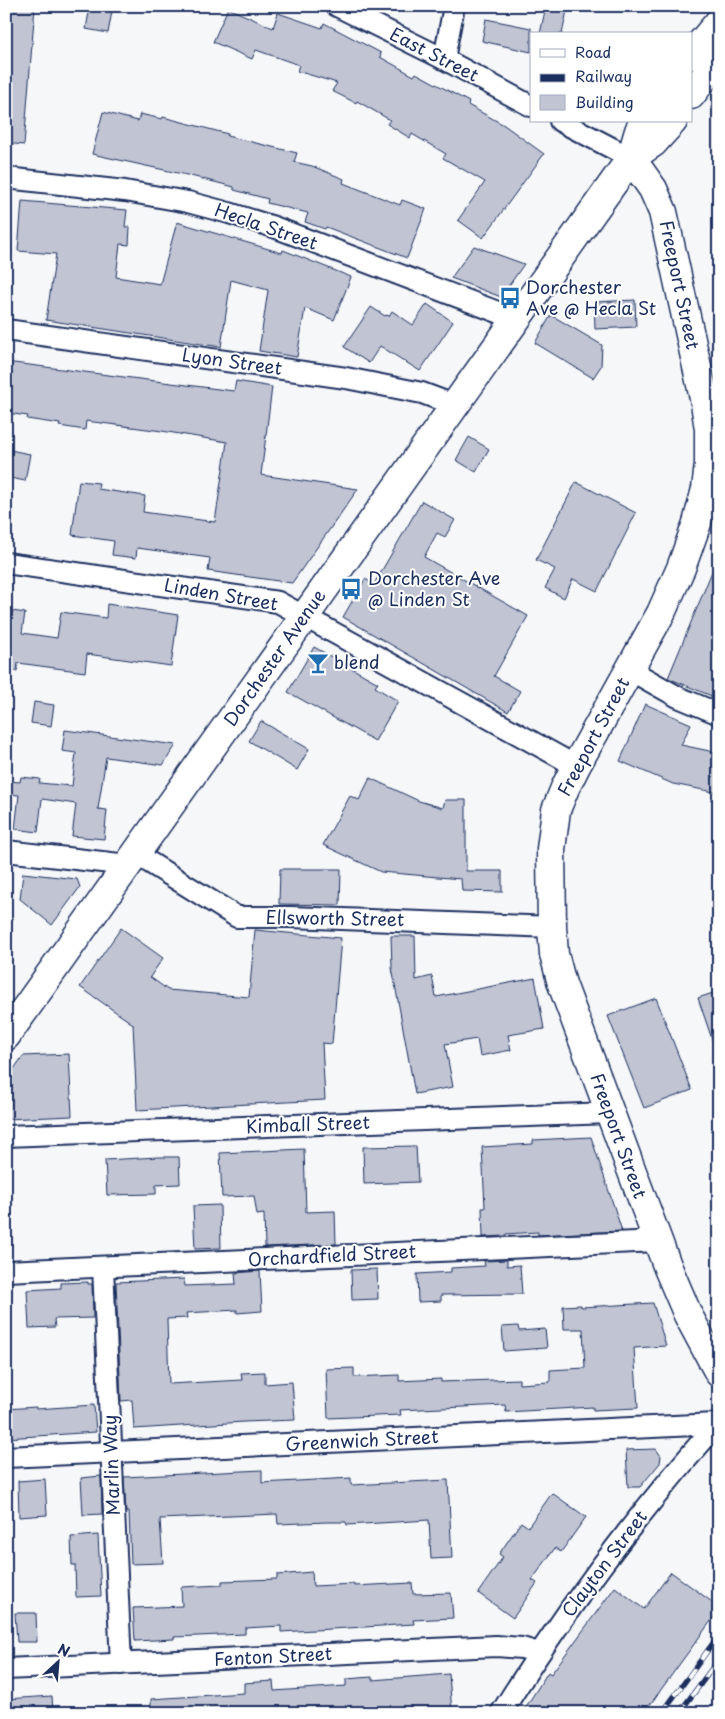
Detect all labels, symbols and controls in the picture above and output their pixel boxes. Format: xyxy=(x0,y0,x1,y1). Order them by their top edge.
street label: East Street xyxy=(386,20,484,88)
legend xyxy=(530,32,692,122)
text: Road xyxy=(575,40,611,63)
text: Railway xyxy=(575,64,632,87)
text: Building xyxy=(575,90,634,113)
street label: Hecla Street xyxy=(211,195,322,256)
street label: Freeport Street xyxy=(654,218,707,352)
place label: Dorchester Ave @ Hecla St xyxy=(526,273,656,321)
bus stop icon: Dorchester Ave @ Hecla St xyxy=(497,285,523,311)
street label: Lyon Street xyxy=(180,340,284,381)
place label: Dorchester Ave @ Linden St xyxy=(368,564,500,612)
street label: Linden Street xyxy=(162,570,280,617)
bus stop icon: Dorchester Ave @ Linden St xyxy=(338,576,364,602)
street label: Dorchester Avenue xyxy=(216,583,331,731)
place label: blend xyxy=(334,648,380,675)
bar icon: blend xyxy=(305,650,331,676)
street label: Freeport Street xyxy=(550,672,635,801)
street label: Ellsworth Street xyxy=(266,903,405,932)
street label: Freeport Street xyxy=(584,1069,655,1202)
street label: Kimball Street xyxy=(245,1108,370,1139)
street label: Orchardfield Street xyxy=(247,1237,417,1272)
street label: Marlin Way xyxy=(95,1414,126,1516)
street label: Greenwich Street xyxy=(285,1422,439,1457)
street label: Clayton Street xyxy=(555,1504,653,1622)
north arrow xyxy=(32,1636,82,1686)
text: N xyxy=(54,1638,74,1662)
street label: Fenton Street xyxy=(213,1639,333,1672)

